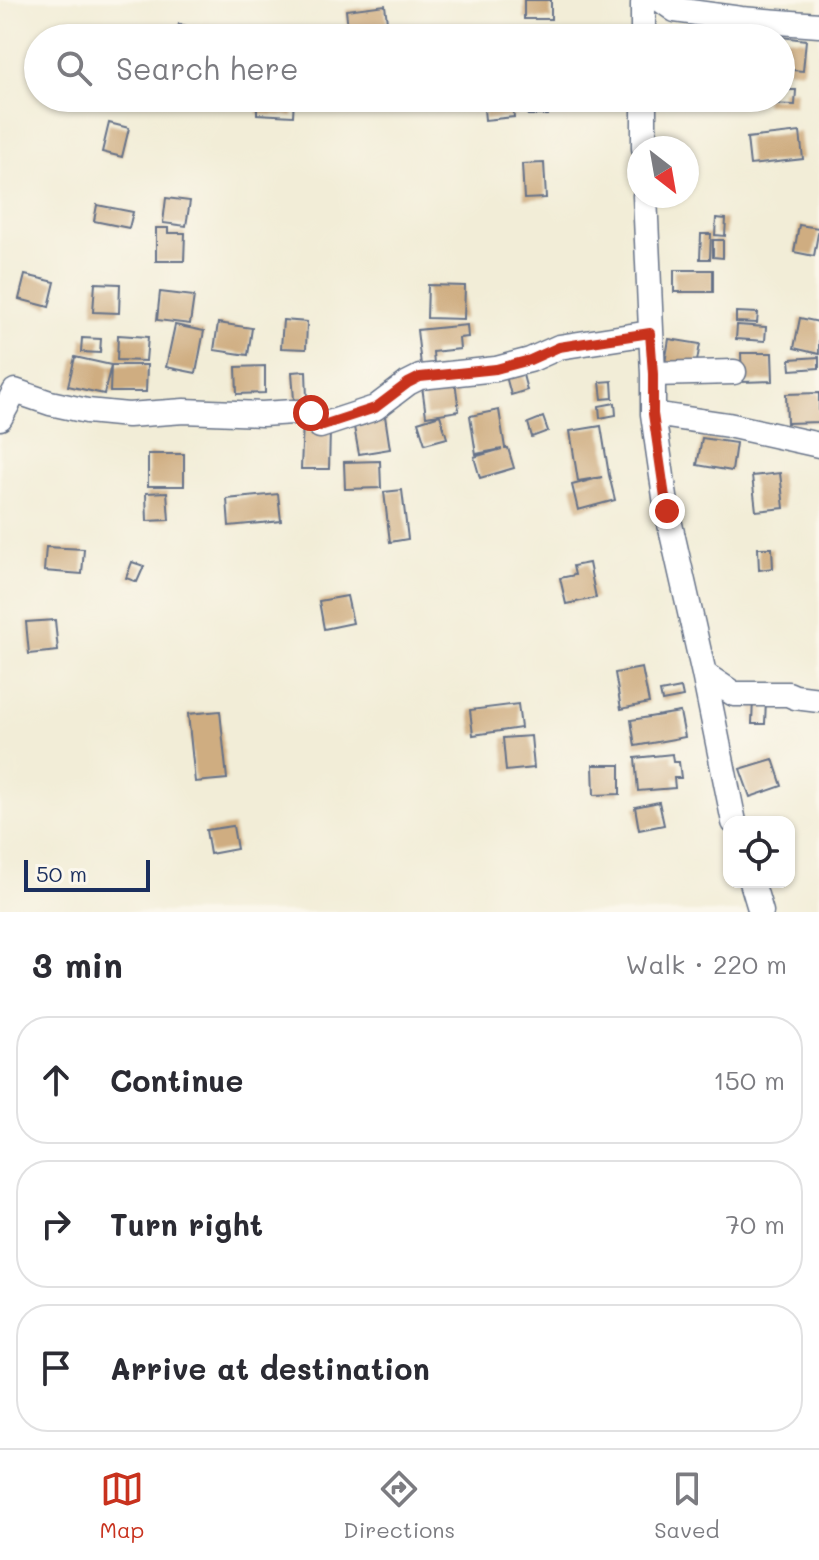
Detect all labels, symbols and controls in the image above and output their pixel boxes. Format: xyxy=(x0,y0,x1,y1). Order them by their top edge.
search box xyxy=(24,24,795,112)
icon: search xyxy=(52,46,96,90)
text: Search here xyxy=(116,48,299,88)
north arrow xyxy=(627,136,699,208)
route start xyxy=(293,395,329,431)
route end xyxy=(649,493,685,529)
map controls xyxy=(723,816,795,888)
button: locate xyxy=(723,816,795,888)
scale bar xyxy=(24,856,150,892)
text: 50 m xyxy=(36,859,87,888)
text: 3 min xyxy=(32,942,123,987)
text: Walk · 220 m xyxy=(626,947,787,981)
icon: ahead xyxy=(34,1058,78,1102)
text: Continue xyxy=(110,1060,243,1100)
text: 150 m xyxy=(713,1063,785,1097)
icon: right xyxy=(34,1202,78,1246)
text: Turn right xyxy=(110,1204,263,1244)
text: 70 m xyxy=(725,1207,785,1241)
icon: arrive xyxy=(34,1346,78,1390)
text: Arrive at destination xyxy=(110,1348,430,1388)
tab: Map xyxy=(100,1467,144,1544)
tab: Directions xyxy=(343,1467,455,1544)
tab: Saved xyxy=(654,1467,719,1544)

